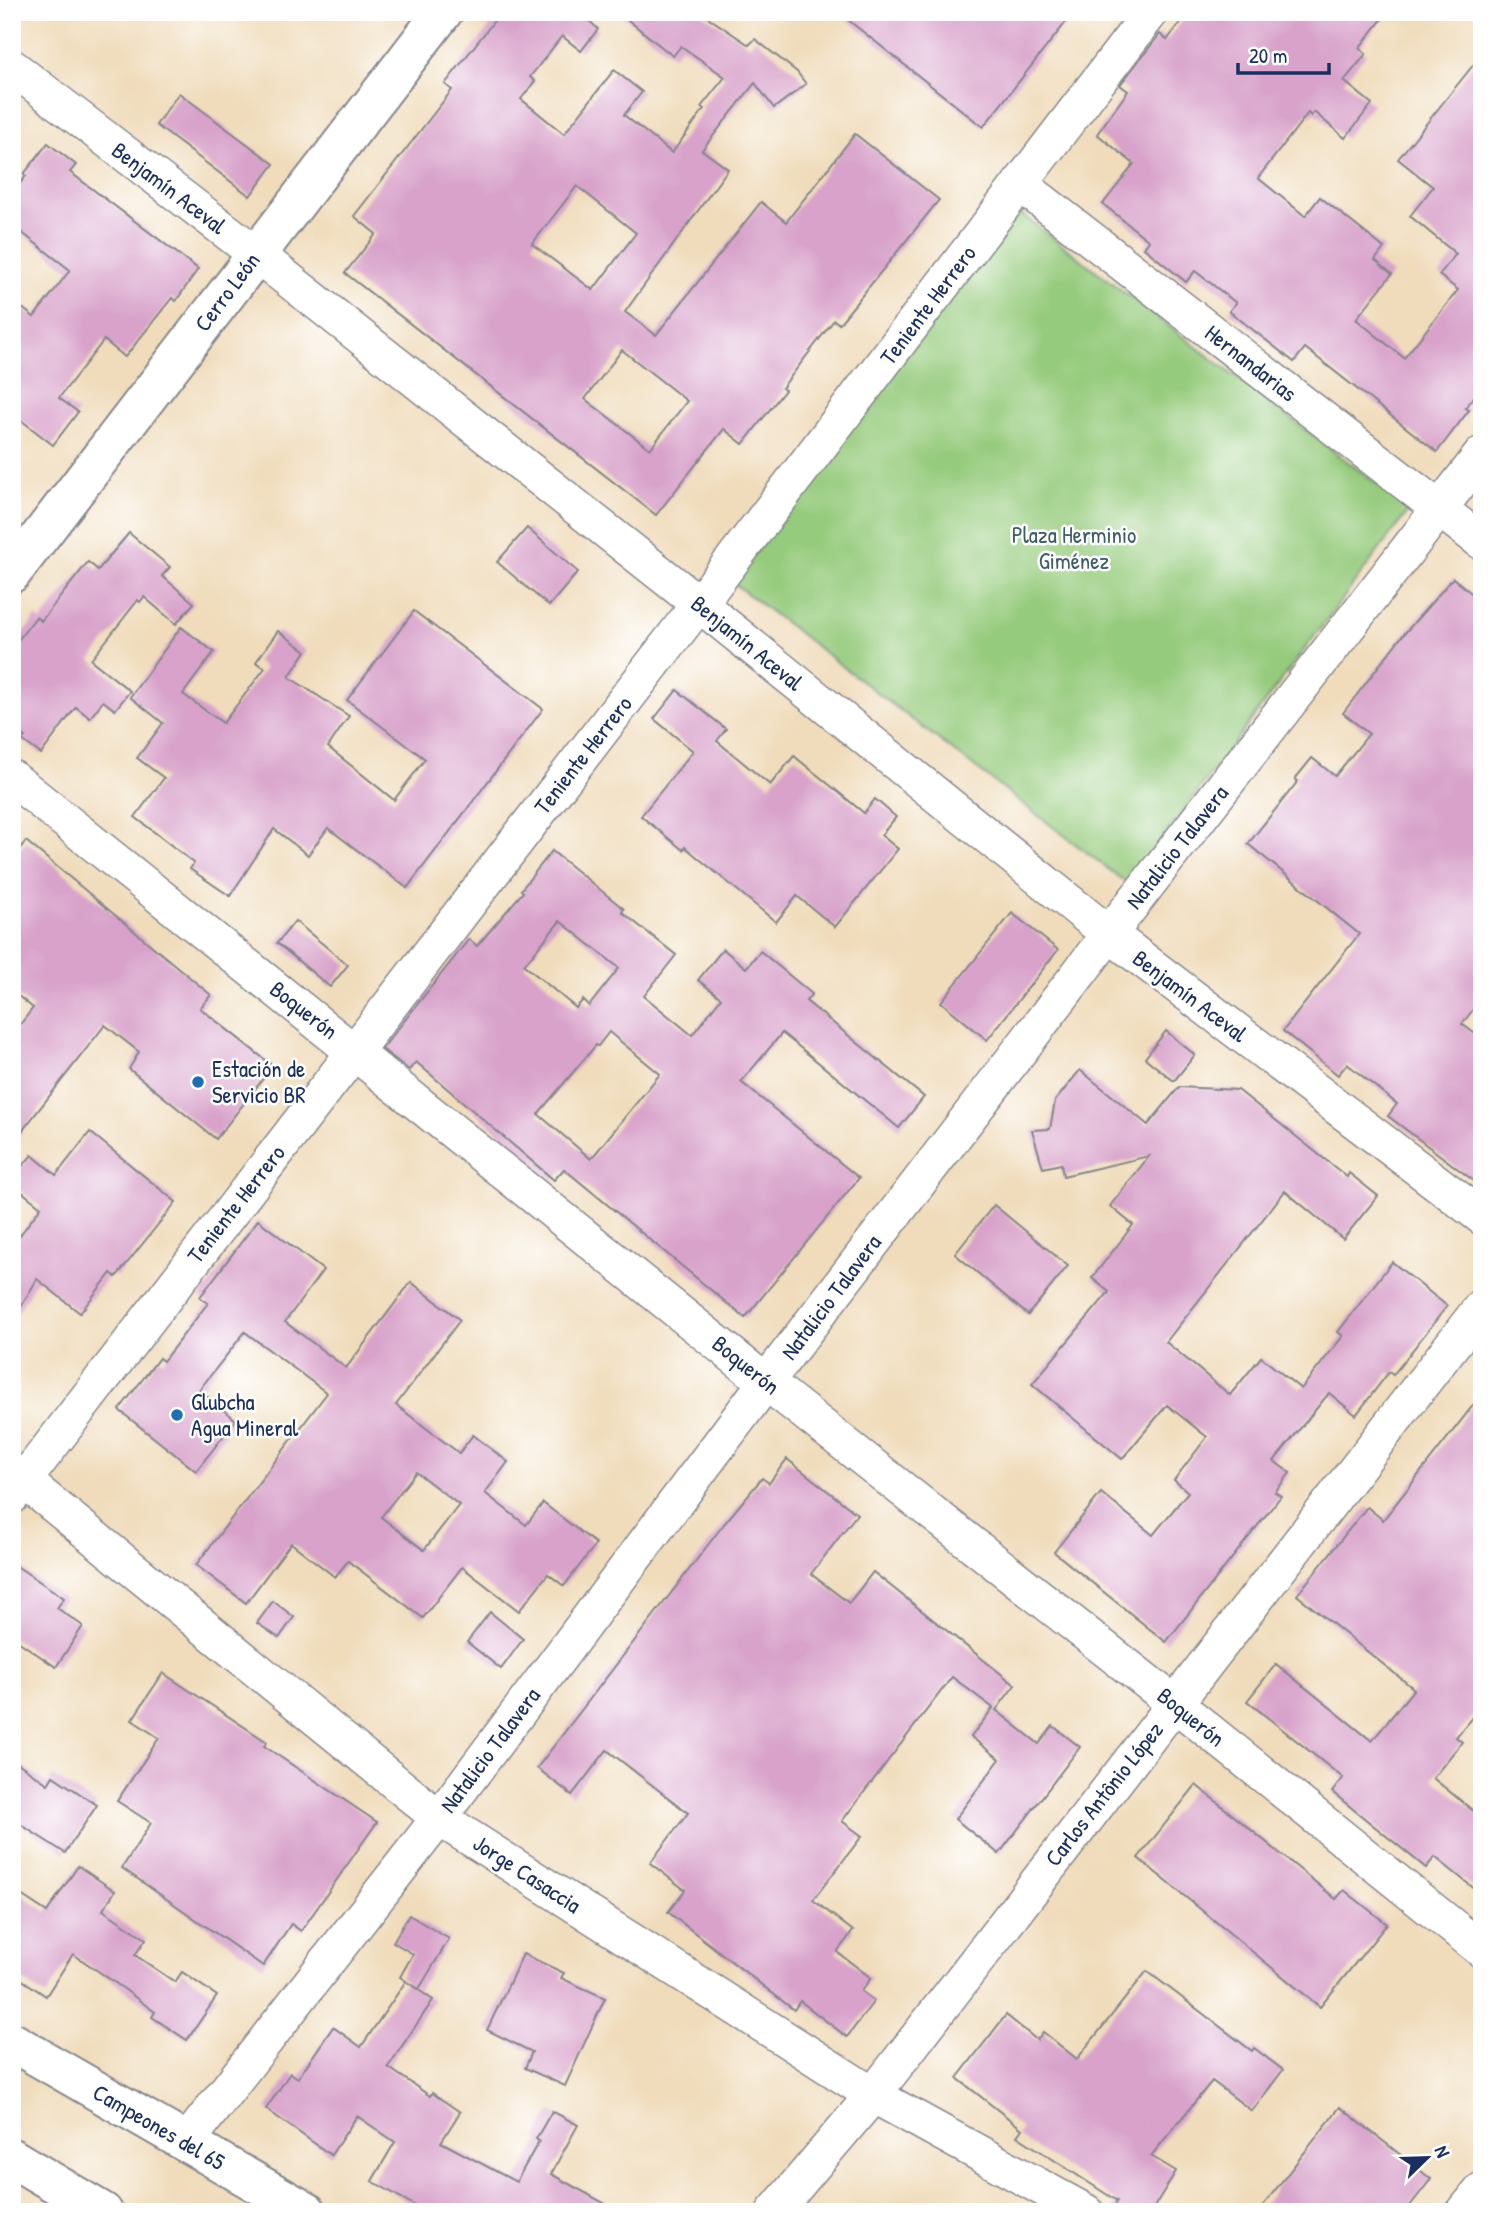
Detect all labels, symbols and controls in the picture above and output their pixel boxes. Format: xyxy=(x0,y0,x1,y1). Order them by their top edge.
scale bar xyxy=(1238,32,1330,76)
text: 20 m xyxy=(1249,41,1287,70)
street label: Benjamín Aceval xyxy=(106,134,234,241)
street label: Teniente Herrero xyxy=(872,239,983,371)
street label: Cerro León xyxy=(187,246,266,338)
street label: Hernandarias xyxy=(1199,317,1304,408)
park label: Plaza Herminio Giménez xyxy=(1012,519,1136,576)
street label: Benjamín Aceval xyxy=(685,588,811,698)
street label: Teniente Herrero xyxy=(527,689,639,820)
street label: Natalicio Talavera xyxy=(1118,778,1235,915)
street label: Benjamín Aceval xyxy=(1127,942,1255,1049)
street label: Boquerón xyxy=(264,973,345,1046)
place label: Estación de Servicio BR xyxy=(212,1053,306,1110)
marker: Estación de Servicio BR xyxy=(190,1074,206,1090)
street label: Teniente Herrero xyxy=(180,1138,292,1269)
street label: Natalicio Talavera xyxy=(773,1228,888,1366)
street label: Boquerón xyxy=(706,1328,787,1401)
place label: Glubcha Agua Mineral xyxy=(191,1386,299,1443)
marker: Glubcha Agua Mineral xyxy=(169,1407,185,1423)
street label: Boquerón xyxy=(1151,1680,1232,1753)
street label: Natalicio Talavera xyxy=(432,1681,547,1819)
street label: Carlos Antônio López xyxy=(1037,1715,1170,1872)
street label: Jorge Casaccia xyxy=(467,1827,587,1920)
street label: Campeones del 65 xyxy=(88,2076,231,2177)
north arrow xyxy=(1392,2122,1462,2192)
text: N xyxy=(1429,2142,1457,2161)

